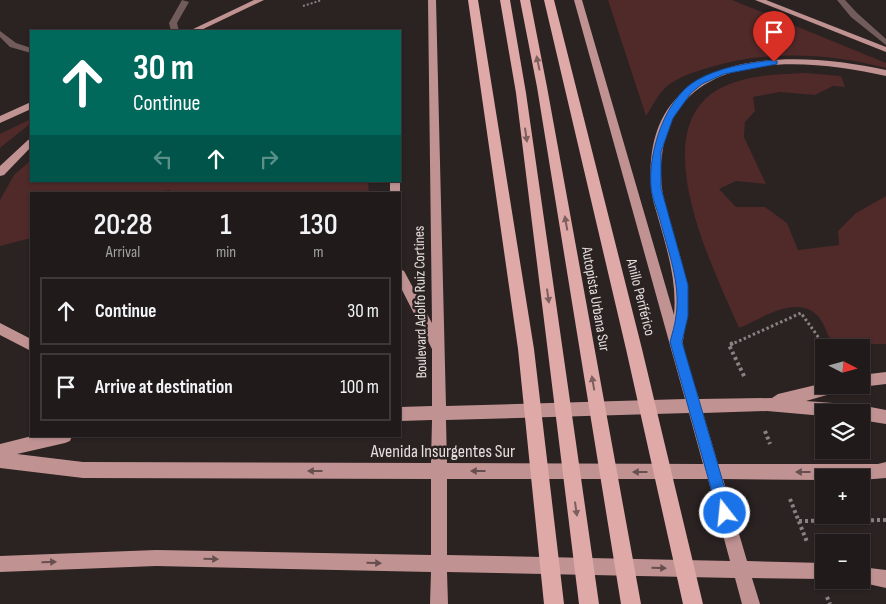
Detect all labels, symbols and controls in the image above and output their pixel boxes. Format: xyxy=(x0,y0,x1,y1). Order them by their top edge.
pin xyxy=(753,11,795,62)
icon: arrive xyxy=(760,18,788,46)
text: 30 m xyxy=(133,47,194,90)
icon: ahead xyxy=(50,50,115,115)
one-way arrow xyxy=(533,55,541,71)
text: Continue xyxy=(133,90,200,117)
one-way arrow xyxy=(522,127,530,143)
icon: left xyxy=(149,145,177,173)
icon: ahead xyxy=(202,145,230,173)
icon: right xyxy=(255,145,283,173)
text: 20:28 xyxy=(93,207,153,243)
text: 1 xyxy=(220,207,232,243)
text: 130 xyxy=(299,207,338,243)
one-way arrow xyxy=(561,215,569,231)
street label: Boulevard Adolfo Ruiz Cortines xyxy=(410,225,431,379)
text: Arrival xyxy=(106,243,140,262)
text: min xyxy=(216,243,236,262)
text: m xyxy=(313,243,324,262)
street label: Autopista Urbana Sur xyxy=(577,244,614,353)
street label: Anillo Periférico xyxy=(622,256,659,338)
one-way arrow xyxy=(544,288,552,304)
icon: ahead xyxy=(52,297,80,325)
text: Continue xyxy=(95,300,156,323)
text: 30 m xyxy=(347,300,379,323)
north arrow xyxy=(815,339,870,394)
map controls xyxy=(815,339,870,589)
icon: arrive xyxy=(52,373,80,401)
one-way arrow xyxy=(588,375,596,391)
text: Arrive at destination xyxy=(95,376,233,399)
text: 100 m xyxy=(340,376,379,399)
button: layers xyxy=(815,404,870,459)
street label: Avenida Insurgentes Sur xyxy=(370,441,515,462)
one-way arrow xyxy=(307,467,323,475)
one-way arrow xyxy=(469,467,485,475)
one-way arrow xyxy=(632,468,648,476)
one-way arrow xyxy=(794,468,810,476)
button: + xyxy=(815,469,870,524)
position arrow xyxy=(698,486,750,538)
one-way arrow xyxy=(572,501,580,517)
button: − xyxy=(815,534,870,589)
one-way arrow xyxy=(203,556,219,564)
one-way arrow xyxy=(41,558,57,566)
one-way arrow xyxy=(366,559,382,567)
one-way arrow xyxy=(651,564,667,572)

